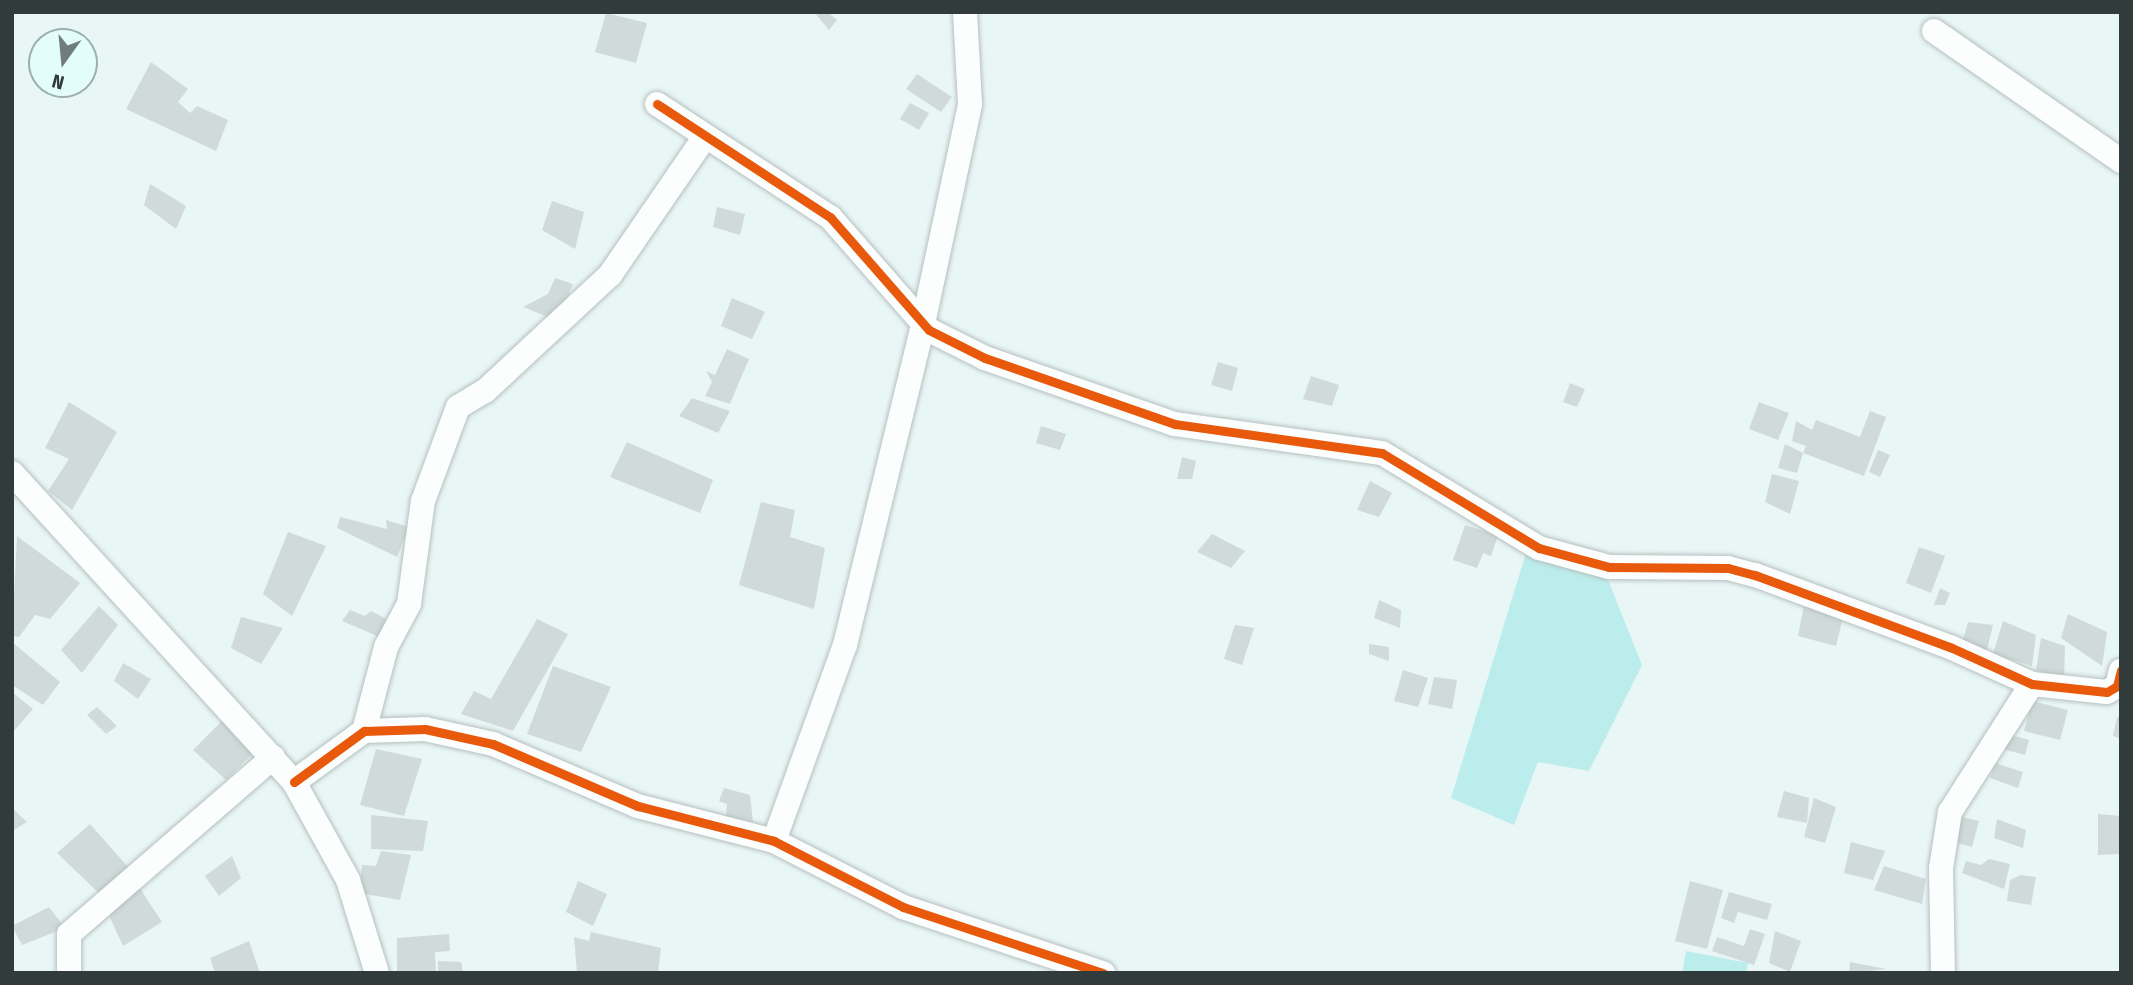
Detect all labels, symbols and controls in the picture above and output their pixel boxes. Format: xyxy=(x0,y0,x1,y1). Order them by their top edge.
north arrow xyxy=(28,28,98,98)
text: N xyxy=(49,69,66,94)

